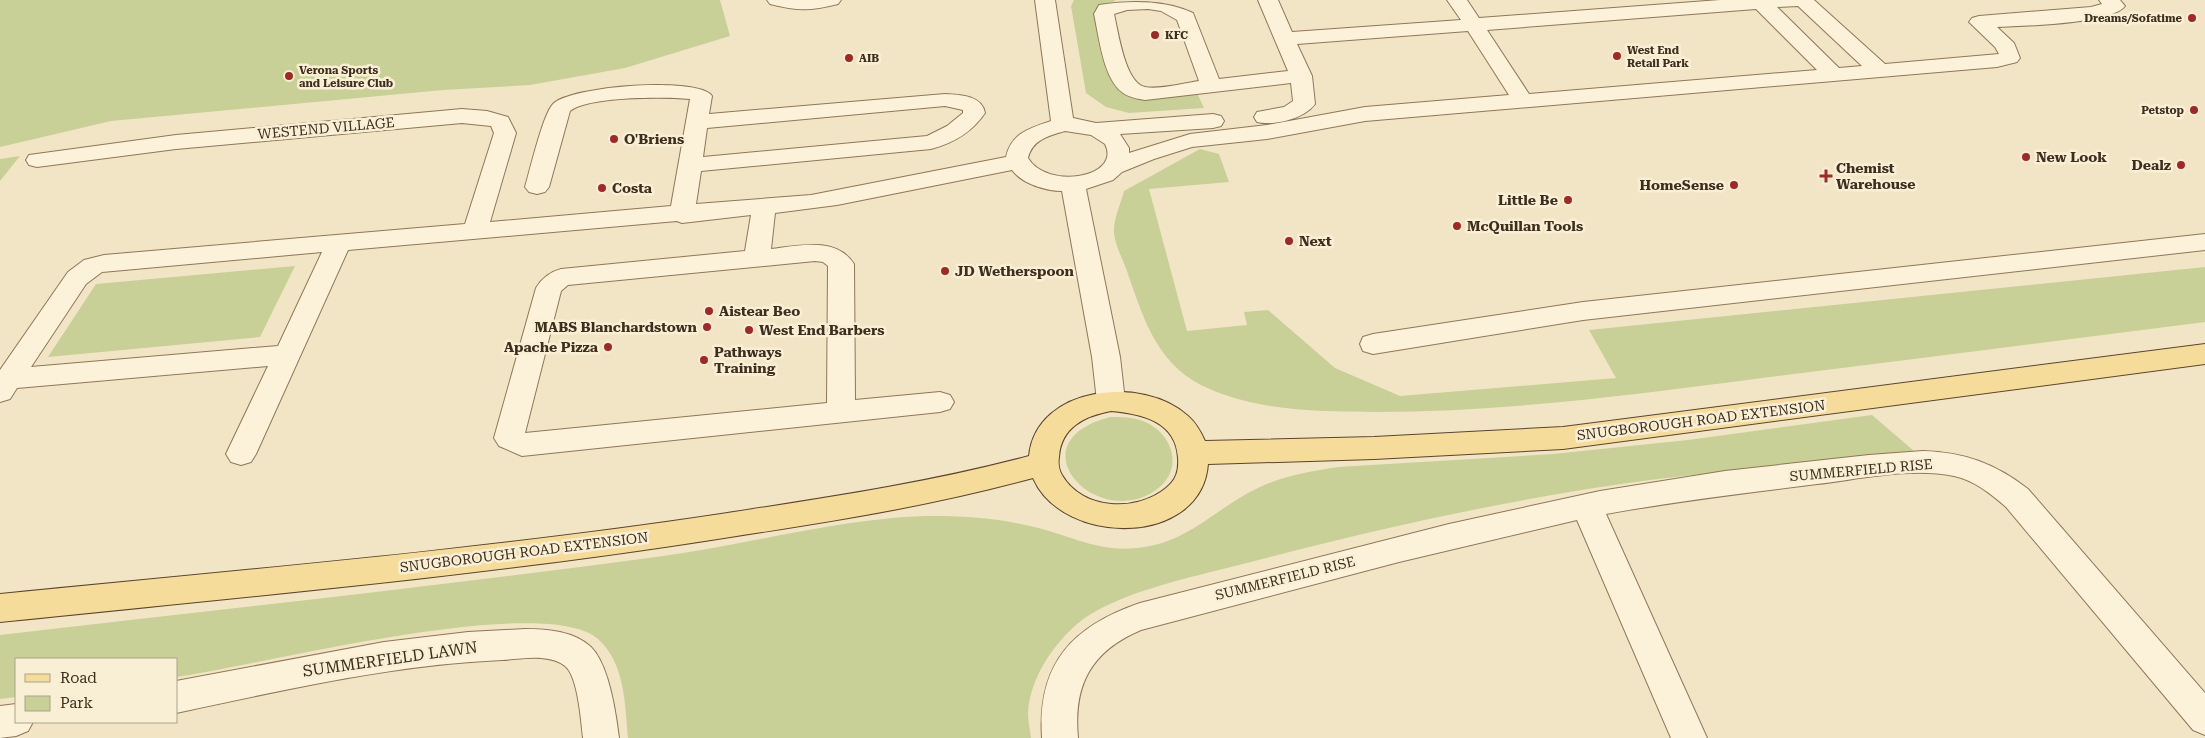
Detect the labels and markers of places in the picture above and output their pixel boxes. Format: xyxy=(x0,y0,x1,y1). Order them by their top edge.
place label: Dreams/Sofatime xyxy=(2084,12,2183,25)
marker: Dreams/Sofatime xyxy=(2186,12,2198,24)
marker: KFC xyxy=(1149,29,1161,41)
place label: KFC xyxy=(1165,29,1188,42)
place label: West End Retail Park xyxy=(1627,44,1689,70)
marker: West End Retail Park xyxy=(1611,50,1623,62)
marker: AIB xyxy=(843,52,855,64)
place label: AIB xyxy=(859,52,879,65)
place label: Verona Sports and Leisure Club xyxy=(299,64,393,90)
marker: Verona Sports and Leisure Club xyxy=(283,70,295,82)
place label: Petstop xyxy=(2141,104,2185,117)
marker: Petstop xyxy=(2188,104,2200,116)
place label: O'Briens xyxy=(624,131,684,147)
marker: O'Briens xyxy=(608,133,620,145)
place label: New Look xyxy=(2036,149,2107,165)
marker: New Look xyxy=(2020,151,2032,163)
place label: Dealz xyxy=(2131,157,2171,173)
marker: Dealz xyxy=(2175,159,2187,171)
place label: Chemist Warehouse xyxy=(1836,160,1915,192)
marker: Chemist Warehouse xyxy=(1820,170,1832,182)
place label: HomeSense xyxy=(1639,177,1724,193)
marker: HomeSense xyxy=(1728,179,1740,191)
place label: Costa xyxy=(612,180,653,196)
marker: Costa xyxy=(596,182,608,194)
place label: Little Be xyxy=(1498,192,1558,208)
marker: Little Be xyxy=(1562,194,1574,206)
place label: McQuillan Tools xyxy=(1467,218,1583,234)
marker: McQuillan Tools xyxy=(1451,220,1463,232)
place label: Next xyxy=(1299,233,1332,249)
marker: Next xyxy=(1283,235,1295,247)
place label: JD Wetherspoon xyxy=(955,263,1075,279)
marker: JD Wetherspoon xyxy=(939,265,951,277)
place label: Aistear Beo xyxy=(719,303,800,319)
marker: Aistear Beo xyxy=(703,305,715,317)
place label: MABS Blanchardstown xyxy=(535,319,698,335)
marker: MABS Blanchardstown xyxy=(701,321,713,333)
place label: West End Barbers xyxy=(759,322,885,338)
marker: West End Barbers xyxy=(743,324,755,336)
place label: Apache Pizza xyxy=(504,339,599,355)
marker: Apache Pizza xyxy=(602,341,614,353)
place label: Pathways Training xyxy=(714,344,782,376)
marker: Pathways Training xyxy=(698,354,710,366)

